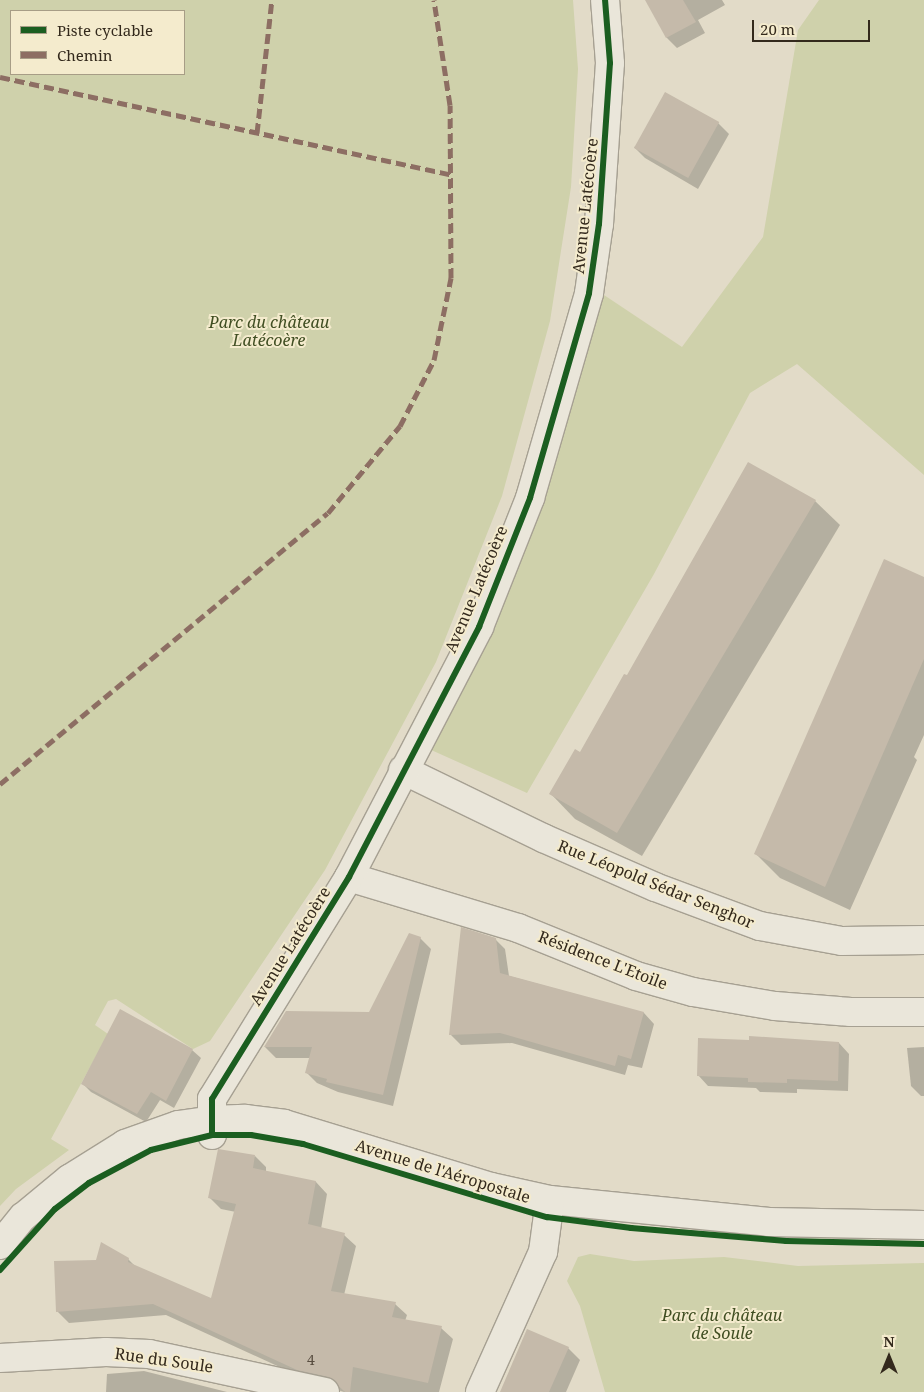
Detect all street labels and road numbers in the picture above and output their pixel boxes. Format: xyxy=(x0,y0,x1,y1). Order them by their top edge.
street label: Avenue Latécoère xyxy=(568,137,602,275)
street label: Avenue Latécoère xyxy=(441,523,511,655)
street label: Rue Léopold Sédar Senghor xyxy=(555,836,757,932)
street label: Avenue Latécoère xyxy=(246,883,334,1009)
street label: Résidence L'Etoile xyxy=(536,927,670,993)
street label: Avenue de l'Aéropostale xyxy=(353,1135,533,1207)
street label: Rue du Soule xyxy=(114,1344,214,1376)

